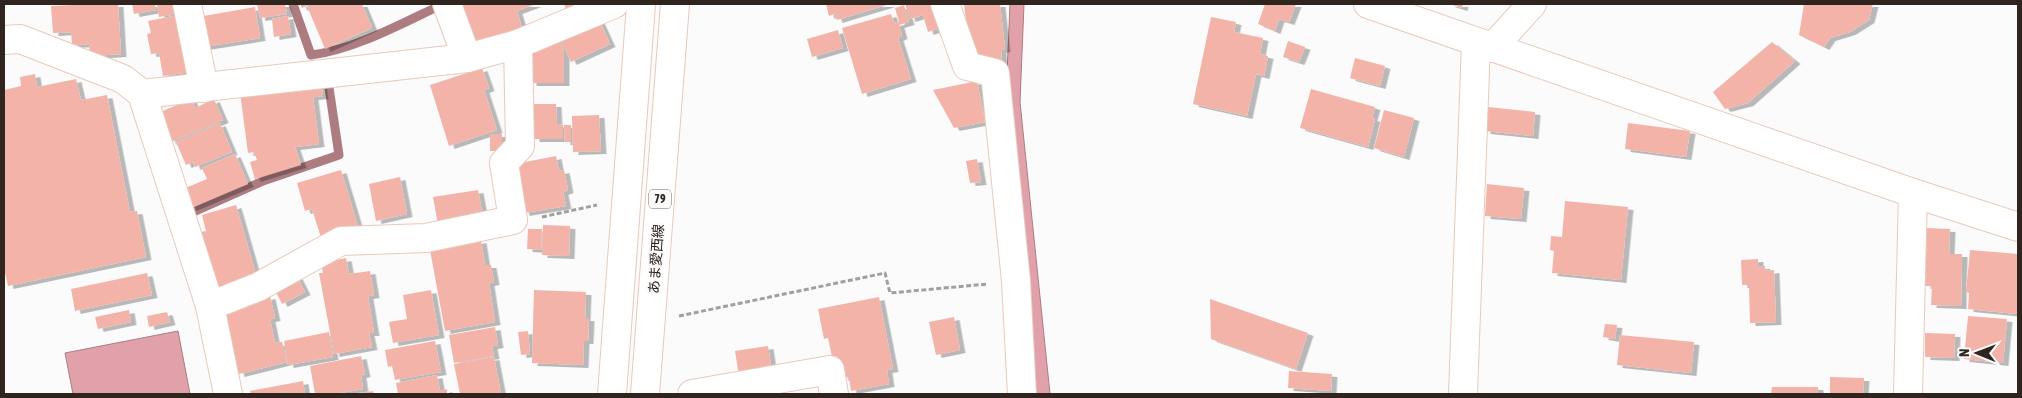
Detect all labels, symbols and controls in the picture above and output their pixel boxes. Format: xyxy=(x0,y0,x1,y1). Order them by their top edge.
road number: 79 xyxy=(649,190,671,208)
street label: あま愛西線 xyxy=(646,224,666,294)
north arrow xyxy=(1952,328,2002,378)
text: N xyxy=(1956,349,1972,357)

